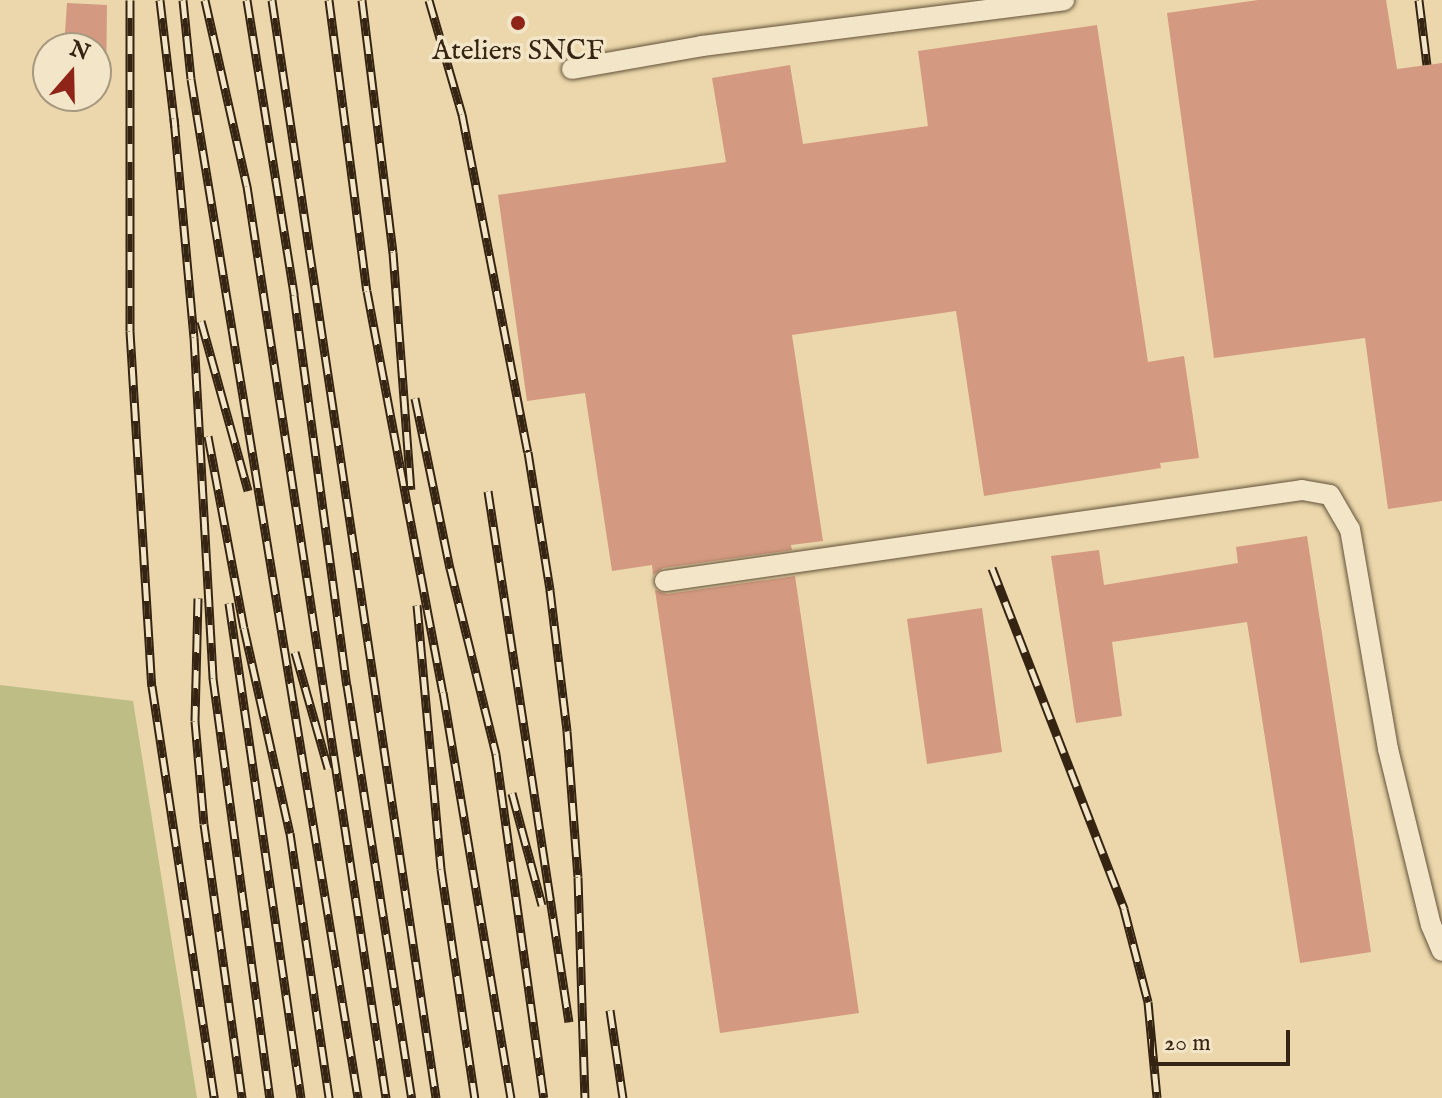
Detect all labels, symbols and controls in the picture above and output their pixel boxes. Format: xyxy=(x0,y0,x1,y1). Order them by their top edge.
marker: Ateliers SNCF xyxy=(509,14,527,32)
north arrow xyxy=(32,32,112,112)
text: N xyxy=(66,35,93,68)
place label: Ateliers SNCF xyxy=(432,35,604,69)
scale bar xyxy=(1154,1014,1294,1064)
text: 20 m xyxy=(1164,1028,1211,1059)

